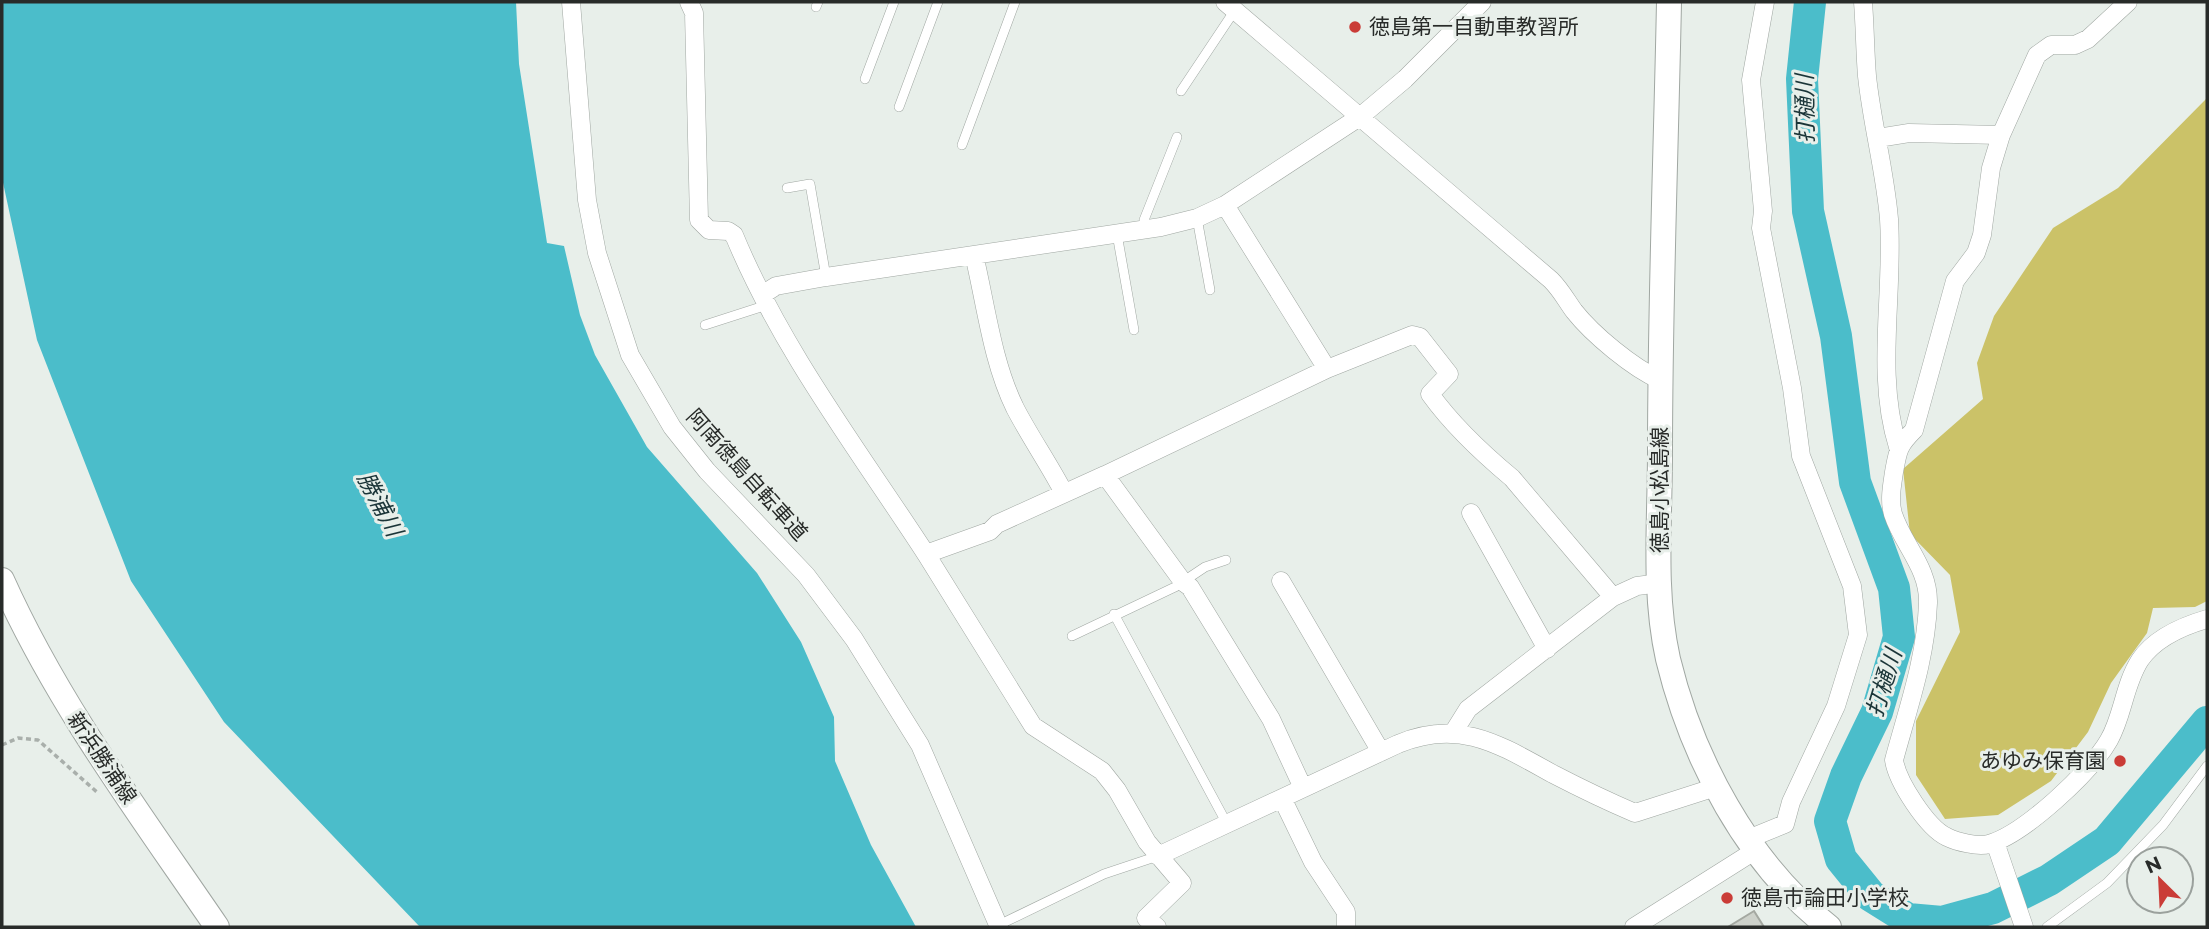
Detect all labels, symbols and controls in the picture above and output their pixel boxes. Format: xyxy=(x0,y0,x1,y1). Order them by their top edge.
place label: 徳島第一自動車教習所 xyxy=(1369,14,1579,39)
marker: 徳島第一自動車教習所 xyxy=(1347,19,1363,35)
water label: 打樋川 xyxy=(1790,71,1820,144)
street label: 阿南徳島自転車道 xyxy=(682,404,813,545)
street label: 徳島小松島線 xyxy=(1647,427,1672,553)
water label: 勝浦川 xyxy=(351,467,410,544)
water label: 打樋川 xyxy=(1861,643,1908,720)
street label: 新浜勝浦線 xyxy=(63,707,142,808)
place label: あゆみ保育園 xyxy=(1980,748,2106,773)
marker: あゆみ保育園 xyxy=(2112,753,2128,769)
north arrow xyxy=(2125,845,2195,915)
text: N xyxy=(2142,851,2165,879)
place label: 徳島市論田小学校 xyxy=(1741,885,1909,910)
marker: 徳島市論田小学校 xyxy=(1719,890,1735,906)

